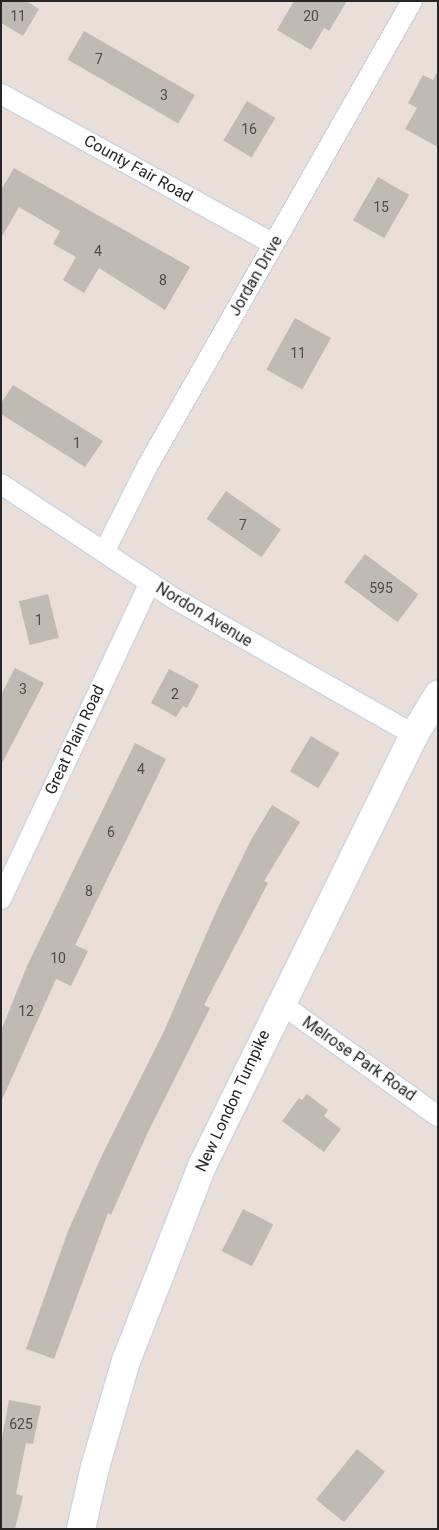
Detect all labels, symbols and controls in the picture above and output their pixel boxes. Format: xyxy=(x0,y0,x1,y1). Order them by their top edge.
house number: 11 xyxy=(10,8,26,24)
house number: 20 xyxy=(303,8,319,24)
house number: 7 xyxy=(95,51,103,67)
house number: 3 xyxy=(160,87,168,103)
house number: 16 xyxy=(241,121,257,137)
street label: County Fair Road xyxy=(80,131,196,207)
house number: 15 xyxy=(373,199,389,215)
street label: Jordan Drive xyxy=(225,232,287,320)
house number: 4 xyxy=(94,243,102,259)
house number: 8 xyxy=(159,272,167,288)
house number: 11 xyxy=(290,345,306,361)
house number: 1 xyxy=(73,435,81,451)
house number: 7 xyxy=(239,517,247,533)
street label: Nordon Avenue xyxy=(152,579,256,651)
house number: 595 xyxy=(369,580,393,596)
house number: 1 xyxy=(35,612,43,628)
house number: 3 xyxy=(19,681,27,697)
street label: Great Plain Road xyxy=(41,682,109,798)
house number: 2 xyxy=(171,686,179,702)
house number: 4 xyxy=(137,761,145,777)
house number: 6 xyxy=(107,824,115,840)
house number: 8 xyxy=(85,883,93,899)
house number: 10 xyxy=(50,950,66,966)
house number: 12 xyxy=(18,1003,34,1019)
street label: Melrose Park Road xyxy=(298,1013,420,1105)
street label: New London Turnpike xyxy=(192,1027,274,1175)
house number: 625 xyxy=(9,1416,33,1432)

